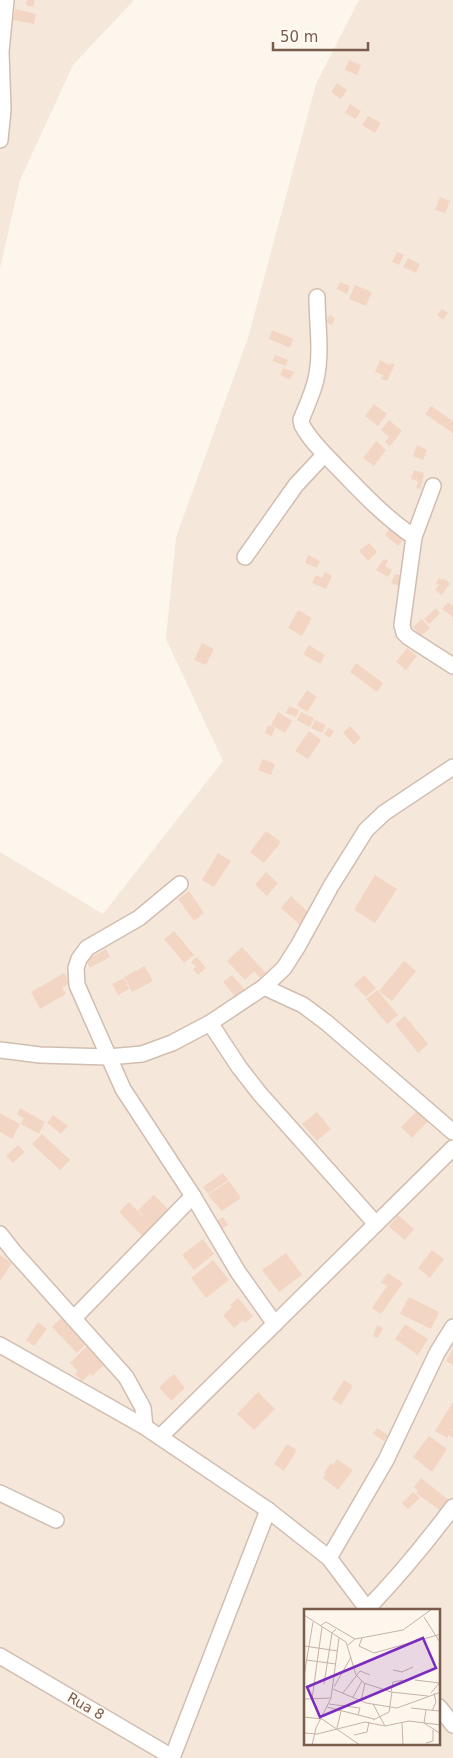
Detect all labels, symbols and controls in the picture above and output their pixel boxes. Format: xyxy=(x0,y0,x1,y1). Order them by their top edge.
scale bar xyxy=(273,20,368,52)
text: 50 m xyxy=(280,28,318,46)
inset map xyxy=(304,1609,440,1746)
street label: Rua 8 xyxy=(65,1689,107,1723)

